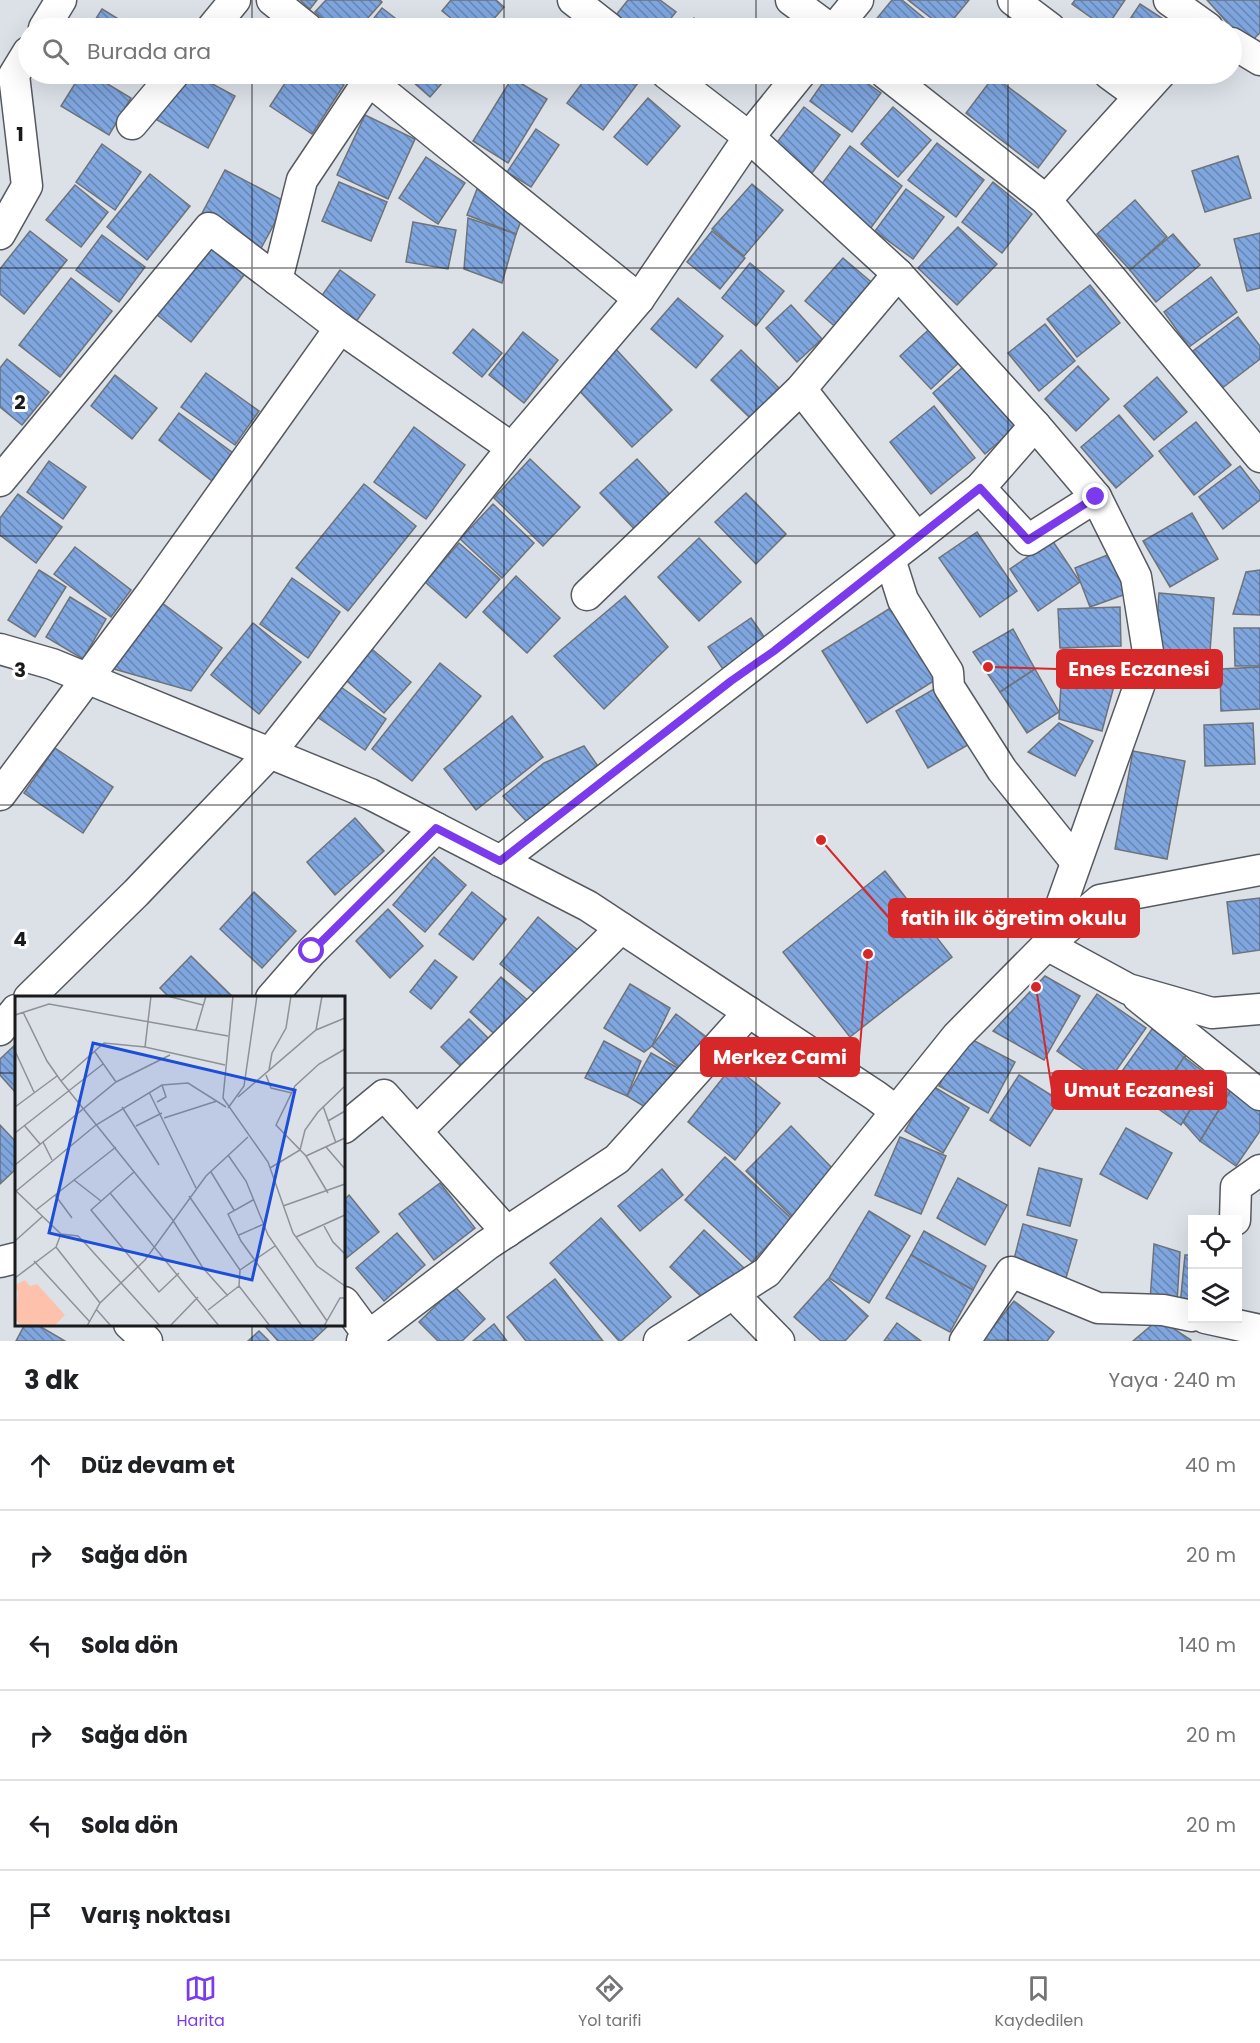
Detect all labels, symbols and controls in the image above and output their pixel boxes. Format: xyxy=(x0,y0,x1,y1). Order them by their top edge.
search box xyxy=(18,18,1242,84)
icon: search xyxy=(39,35,72,68)
text: Burada ara xyxy=(87,36,211,67)
text: 1 xyxy=(16,120,24,148)
text: 2 xyxy=(14,388,26,416)
route end xyxy=(1082,483,1108,509)
callout: Enes Eczanesi xyxy=(1057,650,1222,688)
text: Enes Eczanesi xyxy=(1068,655,1210,683)
text: 3 xyxy=(14,656,26,684)
callout: fatih ilk öğretim okulu xyxy=(889,899,1139,937)
text: fatih ilk öğretim okulu xyxy=(901,904,1127,932)
text: 4 xyxy=(13,925,27,953)
route start xyxy=(298,937,324,963)
inset map xyxy=(15,996,345,1326)
callout: Merkez Cami xyxy=(701,1038,859,1076)
text: Merkez Cami xyxy=(713,1043,847,1071)
callout: Umut Eczanesi xyxy=(1052,1071,1226,1109)
text: Umut Eczanesi xyxy=(1064,1076,1214,1104)
map controls xyxy=(1188,1215,1242,1323)
button: locate xyxy=(1188,1215,1242,1269)
button: layers xyxy=(1188,1269,1242,1323)
text: 3 dk xyxy=(24,1362,79,1398)
text: Yaya · 240 m xyxy=(1109,1366,1236,1394)
icon: ahead xyxy=(24,1449,57,1482)
text: Düz devam et xyxy=(81,1450,235,1481)
text: 40 m xyxy=(1185,1451,1236,1479)
icon: right xyxy=(24,1539,57,1572)
text: Sağa dön xyxy=(81,1540,188,1571)
text: 20 m xyxy=(1186,1541,1236,1569)
icon: left xyxy=(24,1629,57,1662)
text: Sola dön xyxy=(81,1630,178,1661)
text: 140 m xyxy=(1179,1631,1236,1659)
icon: right xyxy=(24,1719,57,1752)
text: Sağa dön xyxy=(81,1720,188,1751)
text: 20 m xyxy=(1186,1721,1236,1749)
icon: left xyxy=(24,1809,57,1842)
text: Sola dön xyxy=(81,1810,178,1841)
text: 20 m xyxy=(1186,1811,1236,1839)
icon: arrive xyxy=(24,1899,57,1932)
text: Varış noktası xyxy=(81,1900,231,1931)
tab: Harita xyxy=(177,1972,225,2033)
tab: Yol tarifi xyxy=(578,1972,641,2033)
tab: Kaydedilen xyxy=(994,1972,1083,2033)

